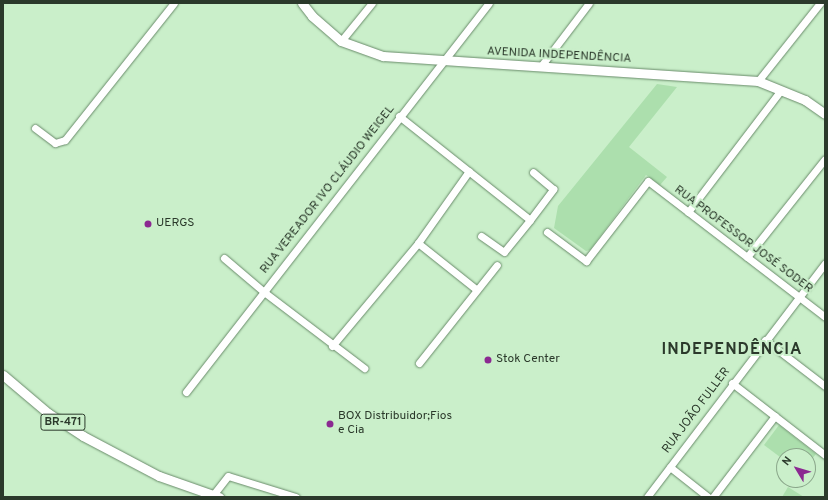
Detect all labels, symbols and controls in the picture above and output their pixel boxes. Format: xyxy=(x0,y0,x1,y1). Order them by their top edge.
street label: AVENIDA INDEPENDÊNCIA xyxy=(486,45,632,67)
street label: RUA VEREADOR IVO CLÁUDIO WEIGEL xyxy=(257,103,399,277)
street label: RUA PROFESSOR JOSÉ SODER xyxy=(671,183,815,297)
place label: UERGS xyxy=(156,217,195,231)
marker: UERGS xyxy=(143,219,153,229)
district label: INDEPENDÊNCIA xyxy=(662,340,802,360)
place label: Stok Center xyxy=(496,353,560,367)
marker: Stok Center xyxy=(483,355,493,365)
street label: RUA JOÃO FULLER xyxy=(660,365,734,457)
place label: BOX Distribuidor;Fios e Cia xyxy=(338,410,452,438)
road number: BR-471 xyxy=(40,413,86,431)
marker: BOX Distribuidor;Fios e Cia xyxy=(325,419,335,429)
north arrow xyxy=(776,448,816,488)
text: N xyxy=(779,454,795,469)

